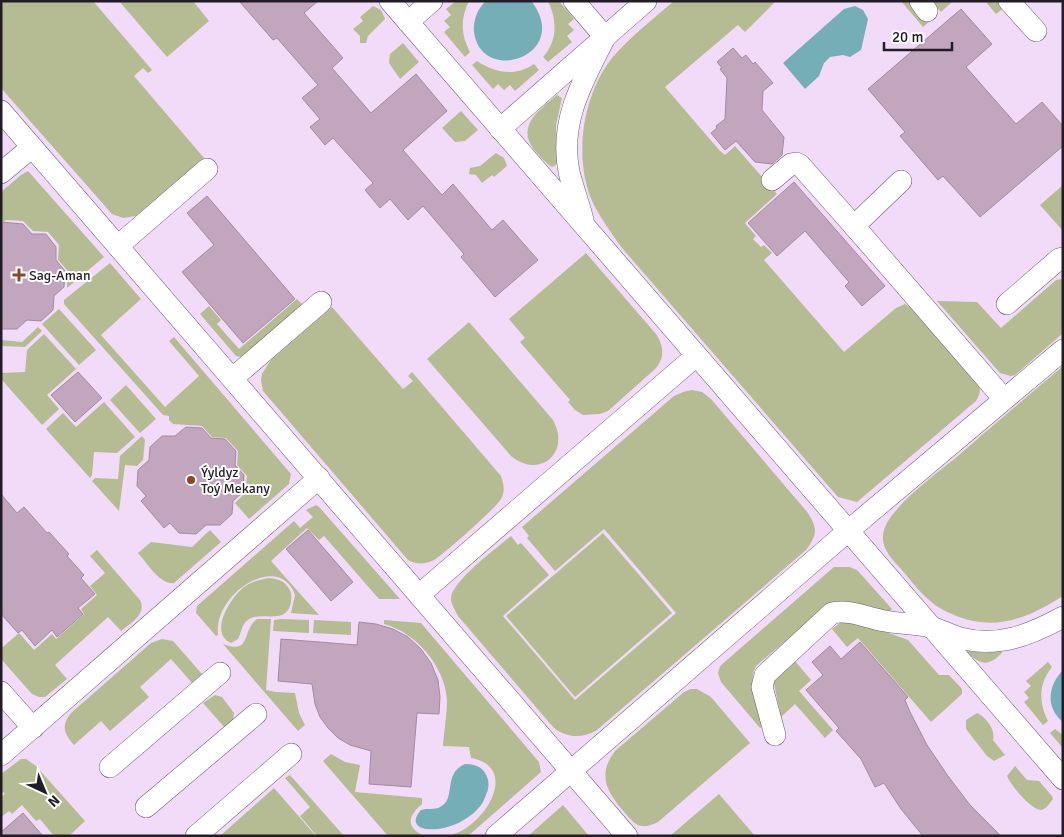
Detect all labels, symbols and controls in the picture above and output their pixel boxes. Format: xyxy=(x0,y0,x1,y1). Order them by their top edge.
scale bar xyxy=(884,20,952,52)
text: 20 m xyxy=(892,28,923,46)
place label: Sag-Aman xyxy=(29,267,91,284)
marker: Sag-Aman xyxy=(13,269,25,281)
place label: Ýyldyz Toý Mekany xyxy=(201,464,270,497)
marker: Ýyldyz Toý Mekany xyxy=(185,474,197,486)
north arrow xyxy=(20,767,70,817)
text: N xyxy=(44,791,63,810)

